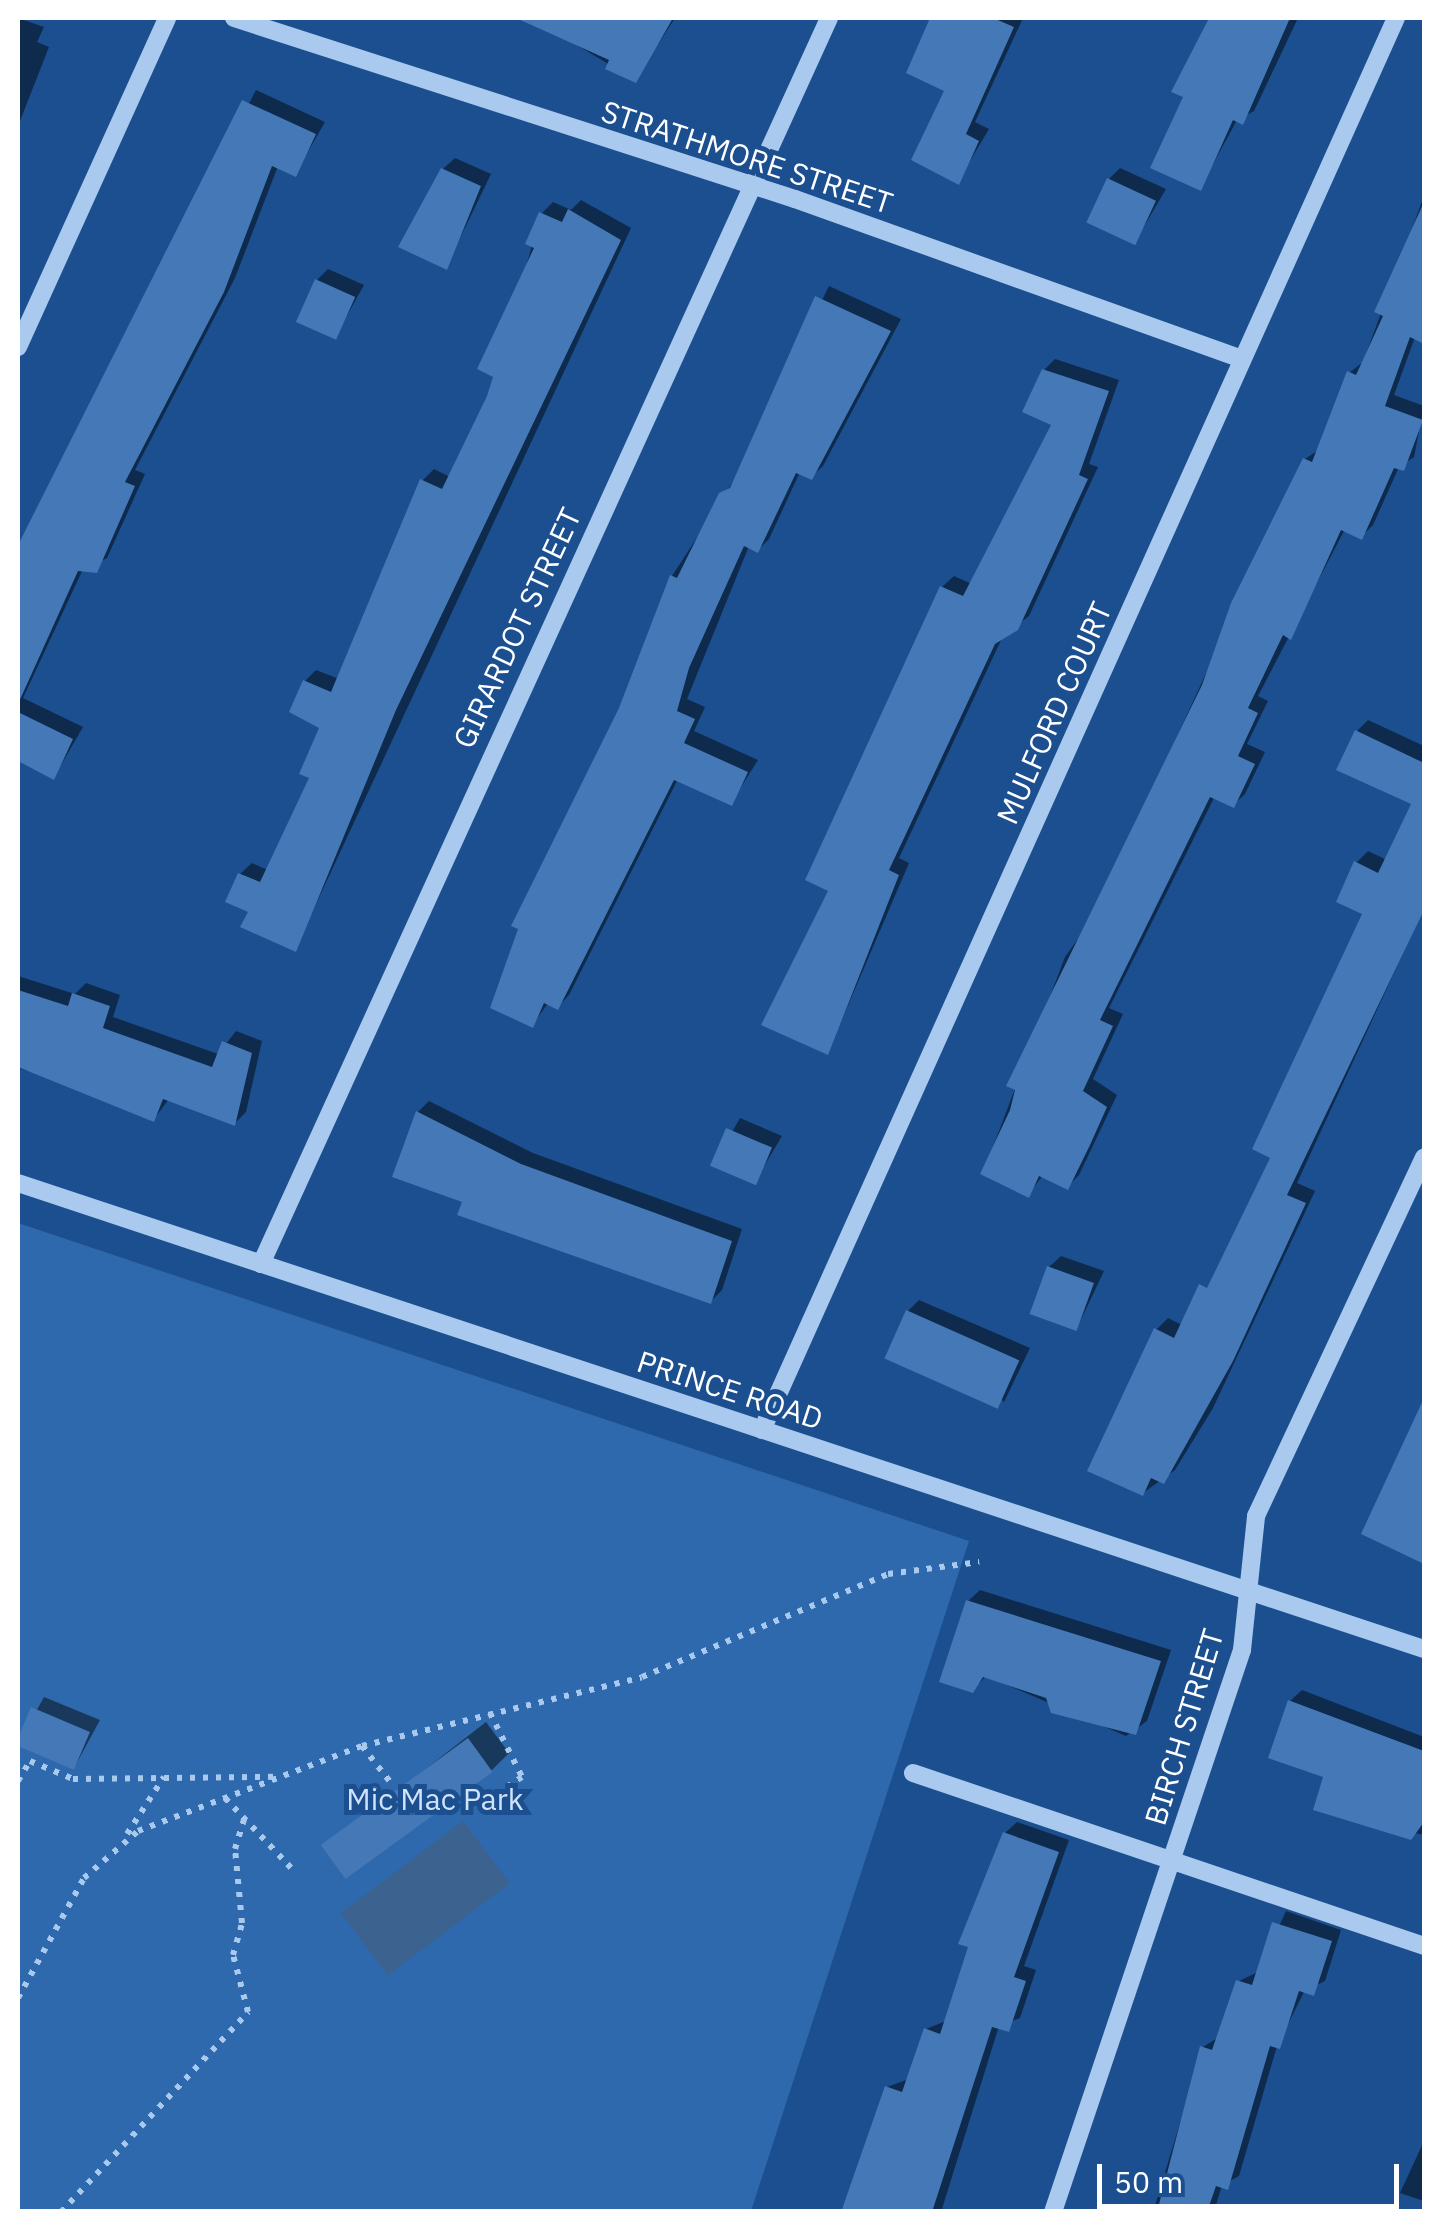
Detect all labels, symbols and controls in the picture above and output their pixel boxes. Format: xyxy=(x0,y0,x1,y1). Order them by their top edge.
street label: STRATHMORE STREET xyxy=(597,93,897,221)
street label: GIRARDOT STREET xyxy=(446,502,588,754)
street label: MULFORD COURT xyxy=(989,596,1119,830)
street label: PRINCE ROAD xyxy=(633,1343,827,1437)
street label: BIRCH STREET xyxy=(1137,1625,1231,1829)
park label: Mic Mac Park xyxy=(346,1781,524,1817)
scale bar xyxy=(1102,2144,1404,2206)
text: 50 m xyxy=(1114,2162,1183,2201)

